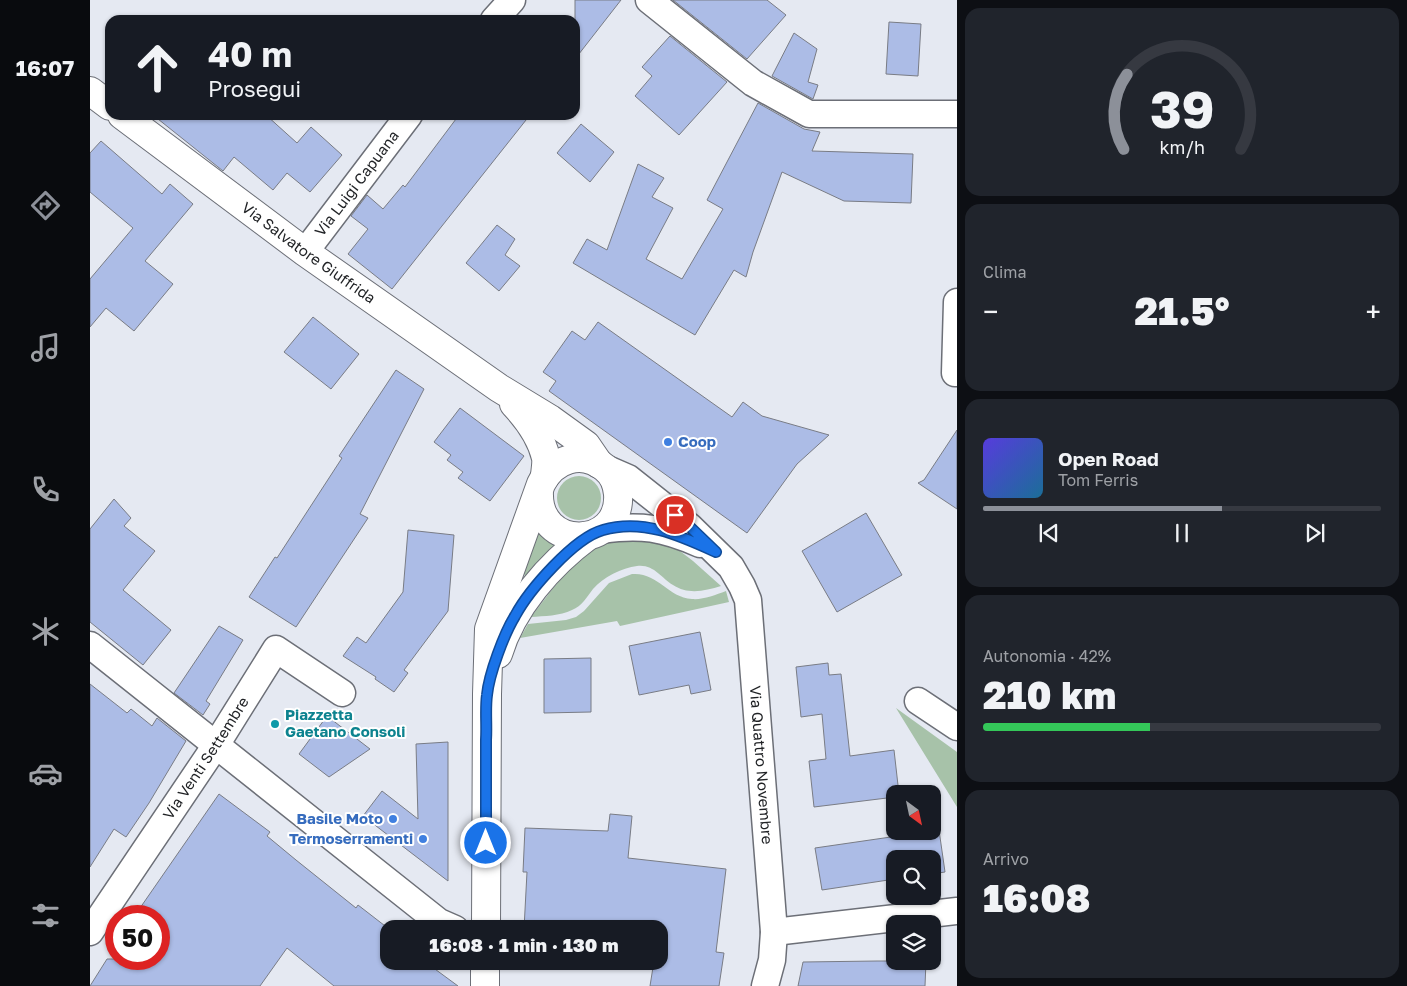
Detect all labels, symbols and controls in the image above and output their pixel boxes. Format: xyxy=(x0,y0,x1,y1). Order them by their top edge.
text: 40 m xyxy=(208,33,292,75)
icon: ahead xyxy=(125,35,190,100)
text: 16:07 xyxy=(16,54,74,81)
text: Prosegui xyxy=(208,75,301,102)
text: 39 xyxy=(1150,77,1214,139)
street label: Via Luigi Capuana xyxy=(310,126,402,239)
text: km/h xyxy=(1159,136,1205,158)
icon: directions xyxy=(28,188,63,223)
street label: Via Salvatore Giuffrida xyxy=(239,198,379,307)
text: Clima xyxy=(983,262,1027,282)
text: 21.5° xyxy=(1135,288,1229,333)
text: − xyxy=(983,295,998,328)
text: + xyxy=(1366,295,1381,328)
icon: music xyxy=(28,330,63,365)
place label: Coop xyxy=(678,432,716,450)
marker: Coop xyxy=(662,436,674,448)
text: Open Road xyxy=(1058,447,1159,470)
text: Tom Ferris xyxy=(1058,470,1138,490)
icon: phone xyxy=(28,472,63,507)
pin xyxy=(654,494,696,536)
icon: arrive xyxy=(661,501,689,529)
icon: previous xyxy=(1035,519,1063,547)
icon: pause xyxy=(1168,519,1196,547)
icon: next xyxy=(1301,519,1329,547)
icon: climate xyxy=(28,614,63,649)
text: Autonomia · 42% xyxy=(983,646,1111,666)
text: 210 km xyxy=(983,672,1116,717)
street label: Via Quattro Novembre xyxy=(747,685,777,845)
street label: Via Venti Settembre xyxy=(159,693,252,822)
place label: Piazzetta Gaetano Consoli xyxy=(285,705,405,740)
marker: Piazzetta Gaetano Consoli xyxy=(269,718,281,730)
icon: car xyxy=(28,756,63,791)
north arrow xyxy=(886,785,941,840)
map controls xyxy=(886,785,941,970)
place label: Basile Moto xyxy=(296,809,383,827)
marker: Basile Moto xyxy=(387,813,399,825)
position arrow xyxy=(459,816,511,868)
place label: Termoserramenti xyxy=(289,829,413,847)
marker: Termoserramenti xyxy=(417,833,429,845)
text: Arrivo xyxy=(983,849,1029,869)
button: search xyxy=(886,850,941,905)
text: 16:08 xyxy=(983,875,1090,920)
icon: filters xyxy=(28,898,63,933)
speed limit sign: 50 xyxy=(105,905,170,970)
button: layers xyxy=(886,915,941,970)
text: 16:08 · 1 min · 130 m xyxy=(429,933,619,956)

